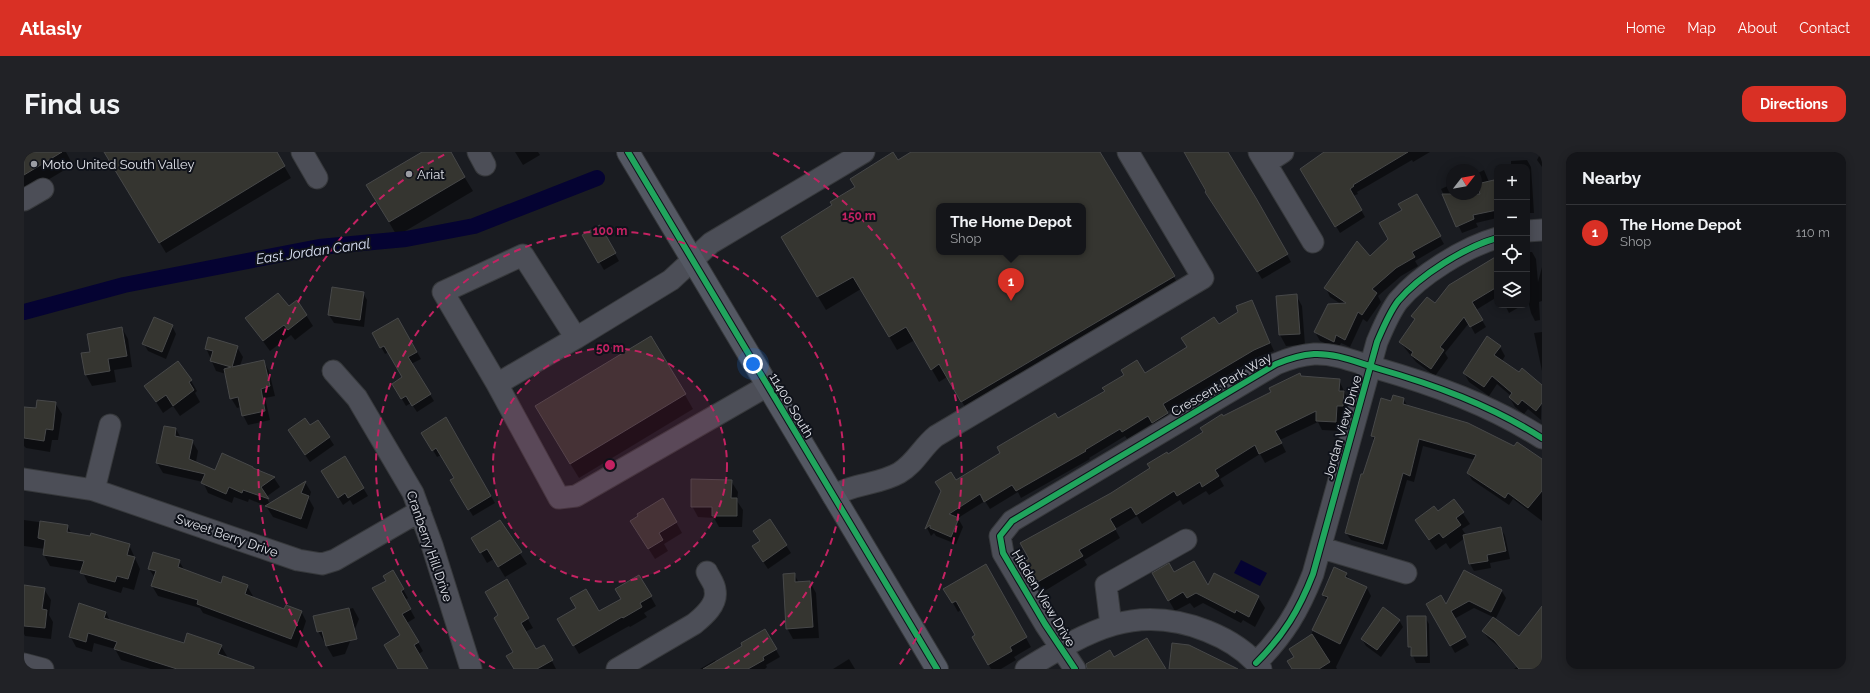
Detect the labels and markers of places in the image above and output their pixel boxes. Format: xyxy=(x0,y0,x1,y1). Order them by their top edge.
place label: Moto United South Valley xyxy=(42,157,195,172)
marker: Moto United South Valley xyxy=(29,159,39,169)
place label: Ariat xyxy=(417,167,445,182)
marker: Ariat xyxy=(404,169,414,179)
pin: 1 xyxy=(998,268,1024,301)
centre of rings xyxy=(603,458,617,472)

